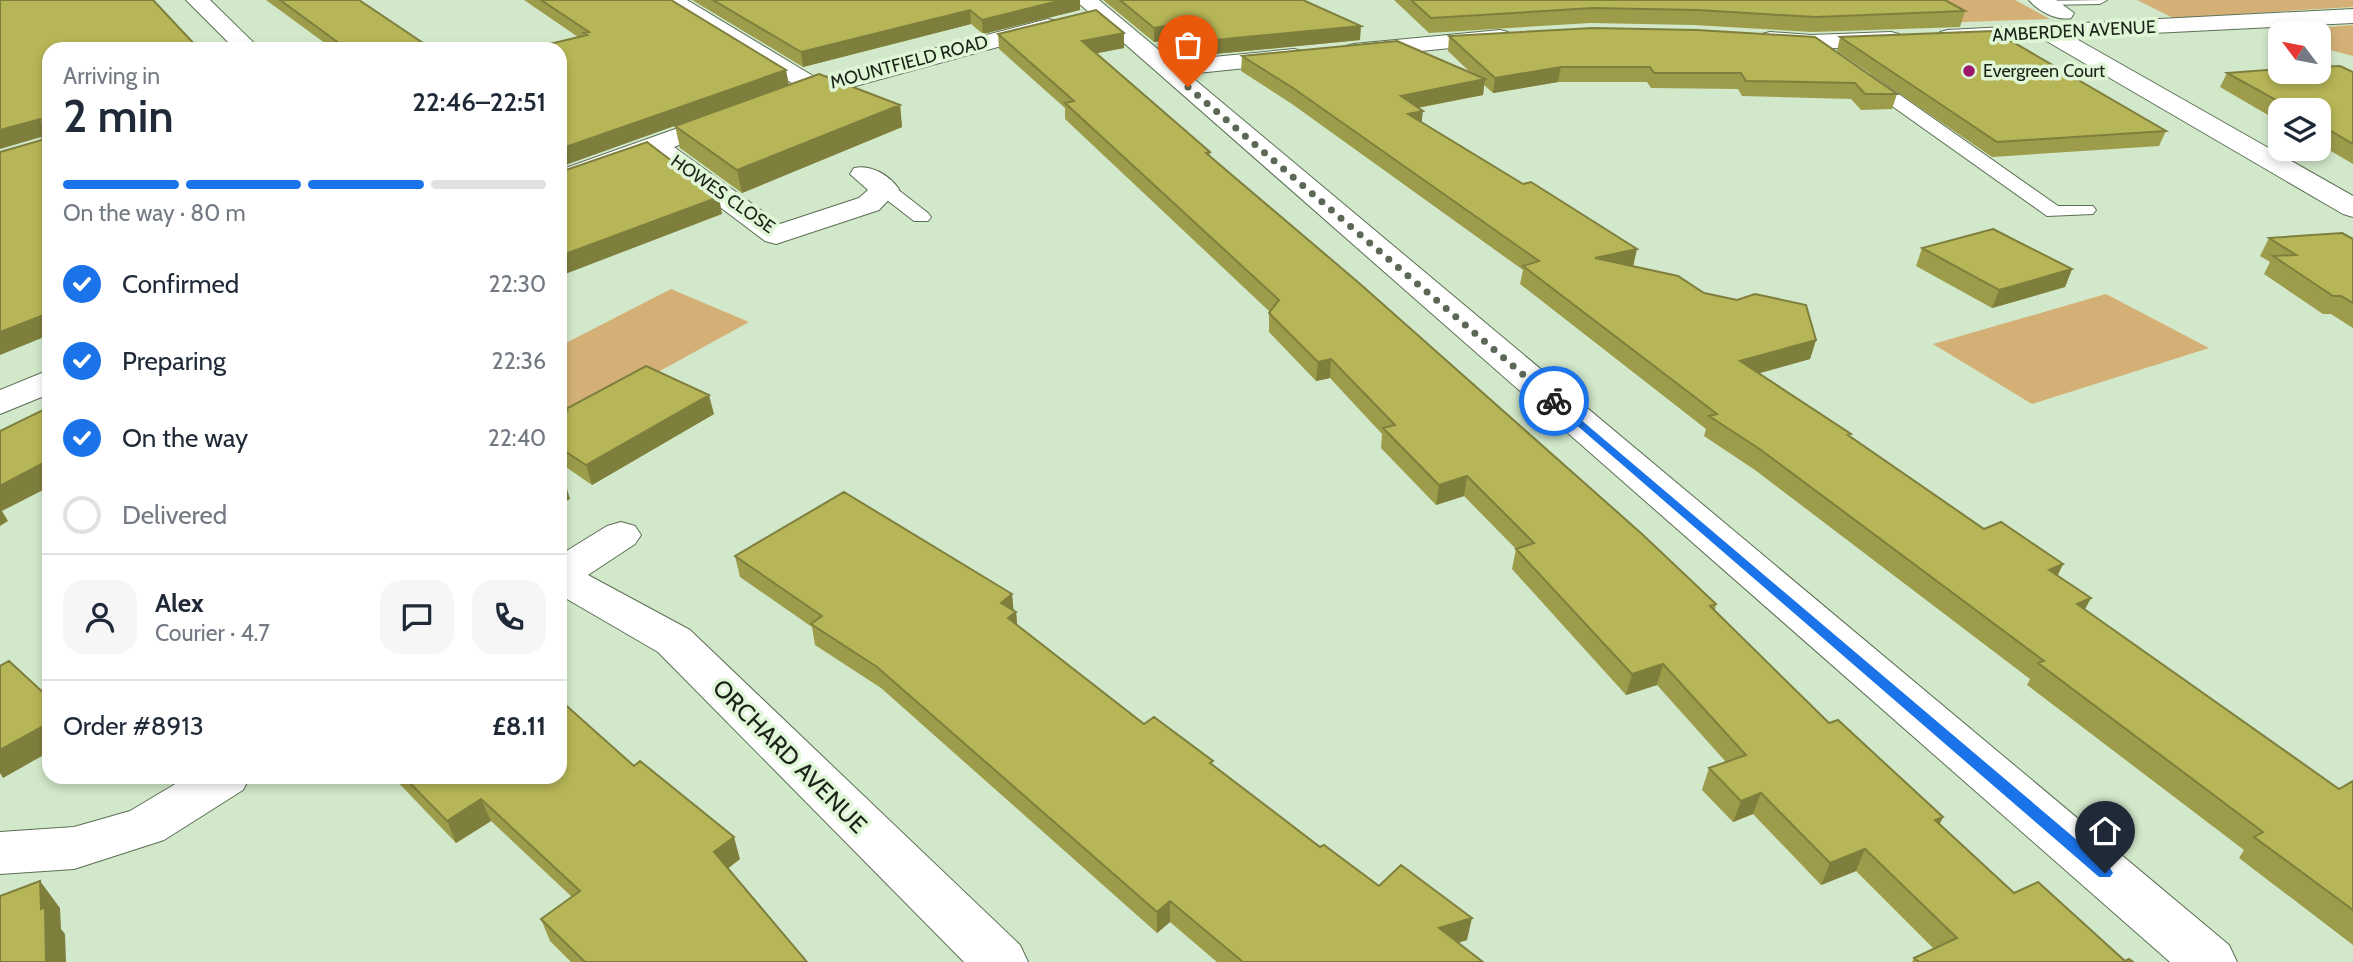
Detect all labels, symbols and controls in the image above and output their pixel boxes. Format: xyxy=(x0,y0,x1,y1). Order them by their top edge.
pin xyxy=(1158,15,1218,87)
street label: AMBERDEN AVENUE xyxy=(1992,16,2156,46)
north arrow xyxy=(2268,21,2331,84)
map controls xyxy=(2268,21,2331,161)
icon: bag xyxy=(1169,26,1207,64)
street label: MOUNTFIELD ROAD xyxy=(828,30,990,94)
place label: Evergreen Court xyxy=(1983,60,2105,82)
text: Arriving in xyxy=(63,62,160,90)
marker: Evergreen Court xyxy=(1961,63,1977,79)
text: 22:46–22:51 xyxy=(412,86,546,118)
text: 2 min xyxy=(63,88,174,144)
button: layers xyxy=(2268,98,2331,161)
street label: HOWES CLOSE xyxy=(667,150,779,238)
text: On the way · 80 m xyxy=(63,199,246,227)
icon: check xyxy=(63,265,101,303)
text: Confirmed xyxy=(122,268,239,300)
text: 22:30 xyxy=(489,270,546,298)
icon: check xyxy=(63,342,101,380)
text: Preparing xyxy=(122,345,226,377)
text: 22:36 xyxy=(492,347,546,375)
courier xyxy=(1519,366,1589,436)
icon: bike xyxy=(1535,382,1573,420)
icon: check xyxy=(63,419,101,457)
text: On the way xyxy=(122,422,248,454)
text: 22:40 xyxy=(488,424,546,452)
text: Delivered xyxy=(122,499,227,531)
button: person xyxy=(63,580,137,654)
button: chat xyxy=(380,580,454,654)
button: phone xyxy=(472,580,546,654)
text: Alex xyxy=(155,587,204,619)
text: Courier · 4.7 xyxy=(155,619,270,647)
street label: ORCHARD AVENUE xyxy=(707,673,873,839)
text: Order #8913 xyxy=(63,710,204,742)
text: £8.11 xyxy=(492,710,546,742)
pin xyxy=(2075,801,2135,873)
icon: home xyxy=(2086,812,2124,850)

